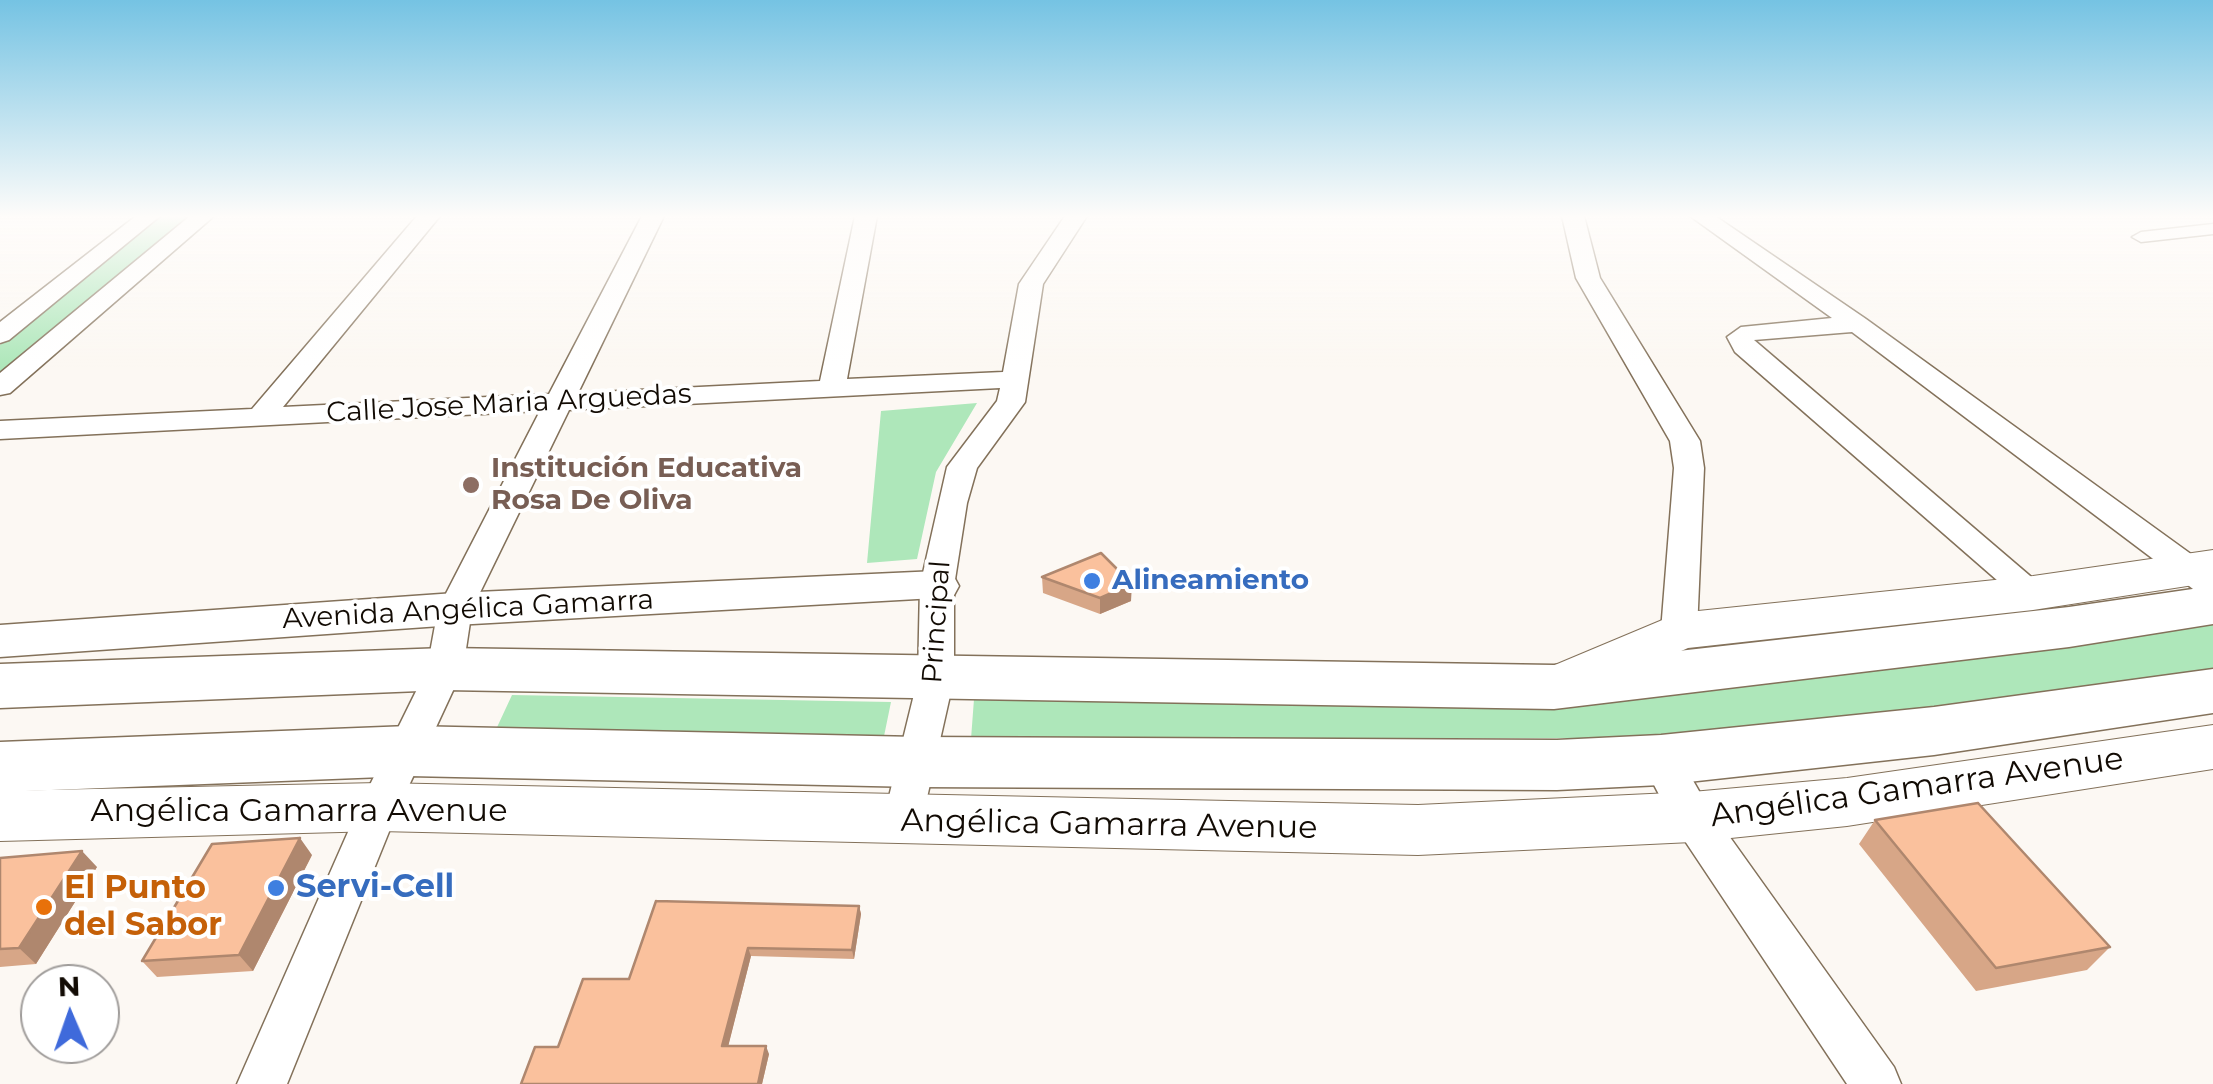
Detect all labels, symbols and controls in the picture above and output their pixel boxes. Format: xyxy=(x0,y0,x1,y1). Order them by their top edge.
street label: Calle Jose Maria Arguedas xyxy=(326,378,692,430)
place label: Institución Educativa Rosa De Oliva xyxy=(491,452,802,518)
marker: Institución Educativa Rosa De Oliva xyxy=(460,474,482,496)
street label: Principal xyxy=(916,559,958,685)
place label: Alineamiento xyxy=(1112,564,1309,598)
marker: Alineamiento xyxy=(1081,570,1103,592)
street label: Avenida Angélica Gamarra xyxy=(281,583,655,637)
street label: Angélica Gamarra Avenue xyxy=(1708,740,2126,836)
street label: Angélica Gamarra Avenue xyxy=(91,793,507,831)
street label: Angélica Gamarra Avenue xyxy=(900,802,1318,848)
place label: Servi-Cell xyxy=(296,869,454,907)
place label: El Punto del Sabor xyxy=(64,870,222,945)
marker: Servi-Cell xyxy=(265,877,287,899)
marker: El Punto del Sabor xyxy=(33,896,55,918)
north arrow xyxy=(20,964,120,1064)
text: N xyxy=(57,969,81,1003)

